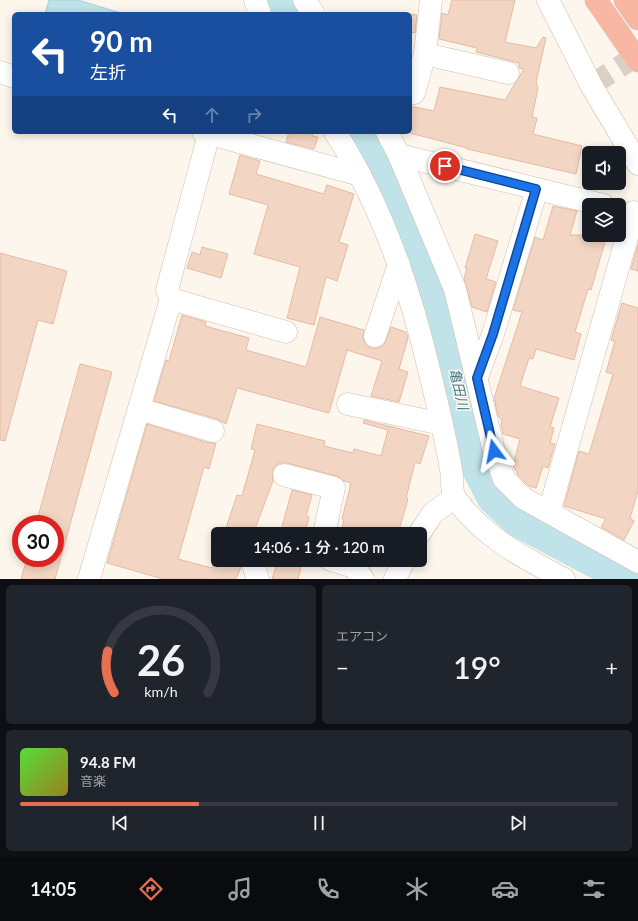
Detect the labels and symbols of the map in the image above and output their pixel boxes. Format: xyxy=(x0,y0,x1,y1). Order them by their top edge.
pin xyxy=(428,149,462,183)
water label: 亀田川 xyxy=(446,367,473,413)
position arrow xyxy=(473,430,515,472)
speed limit sign: 30 xyxy=(12,515,64,567)

